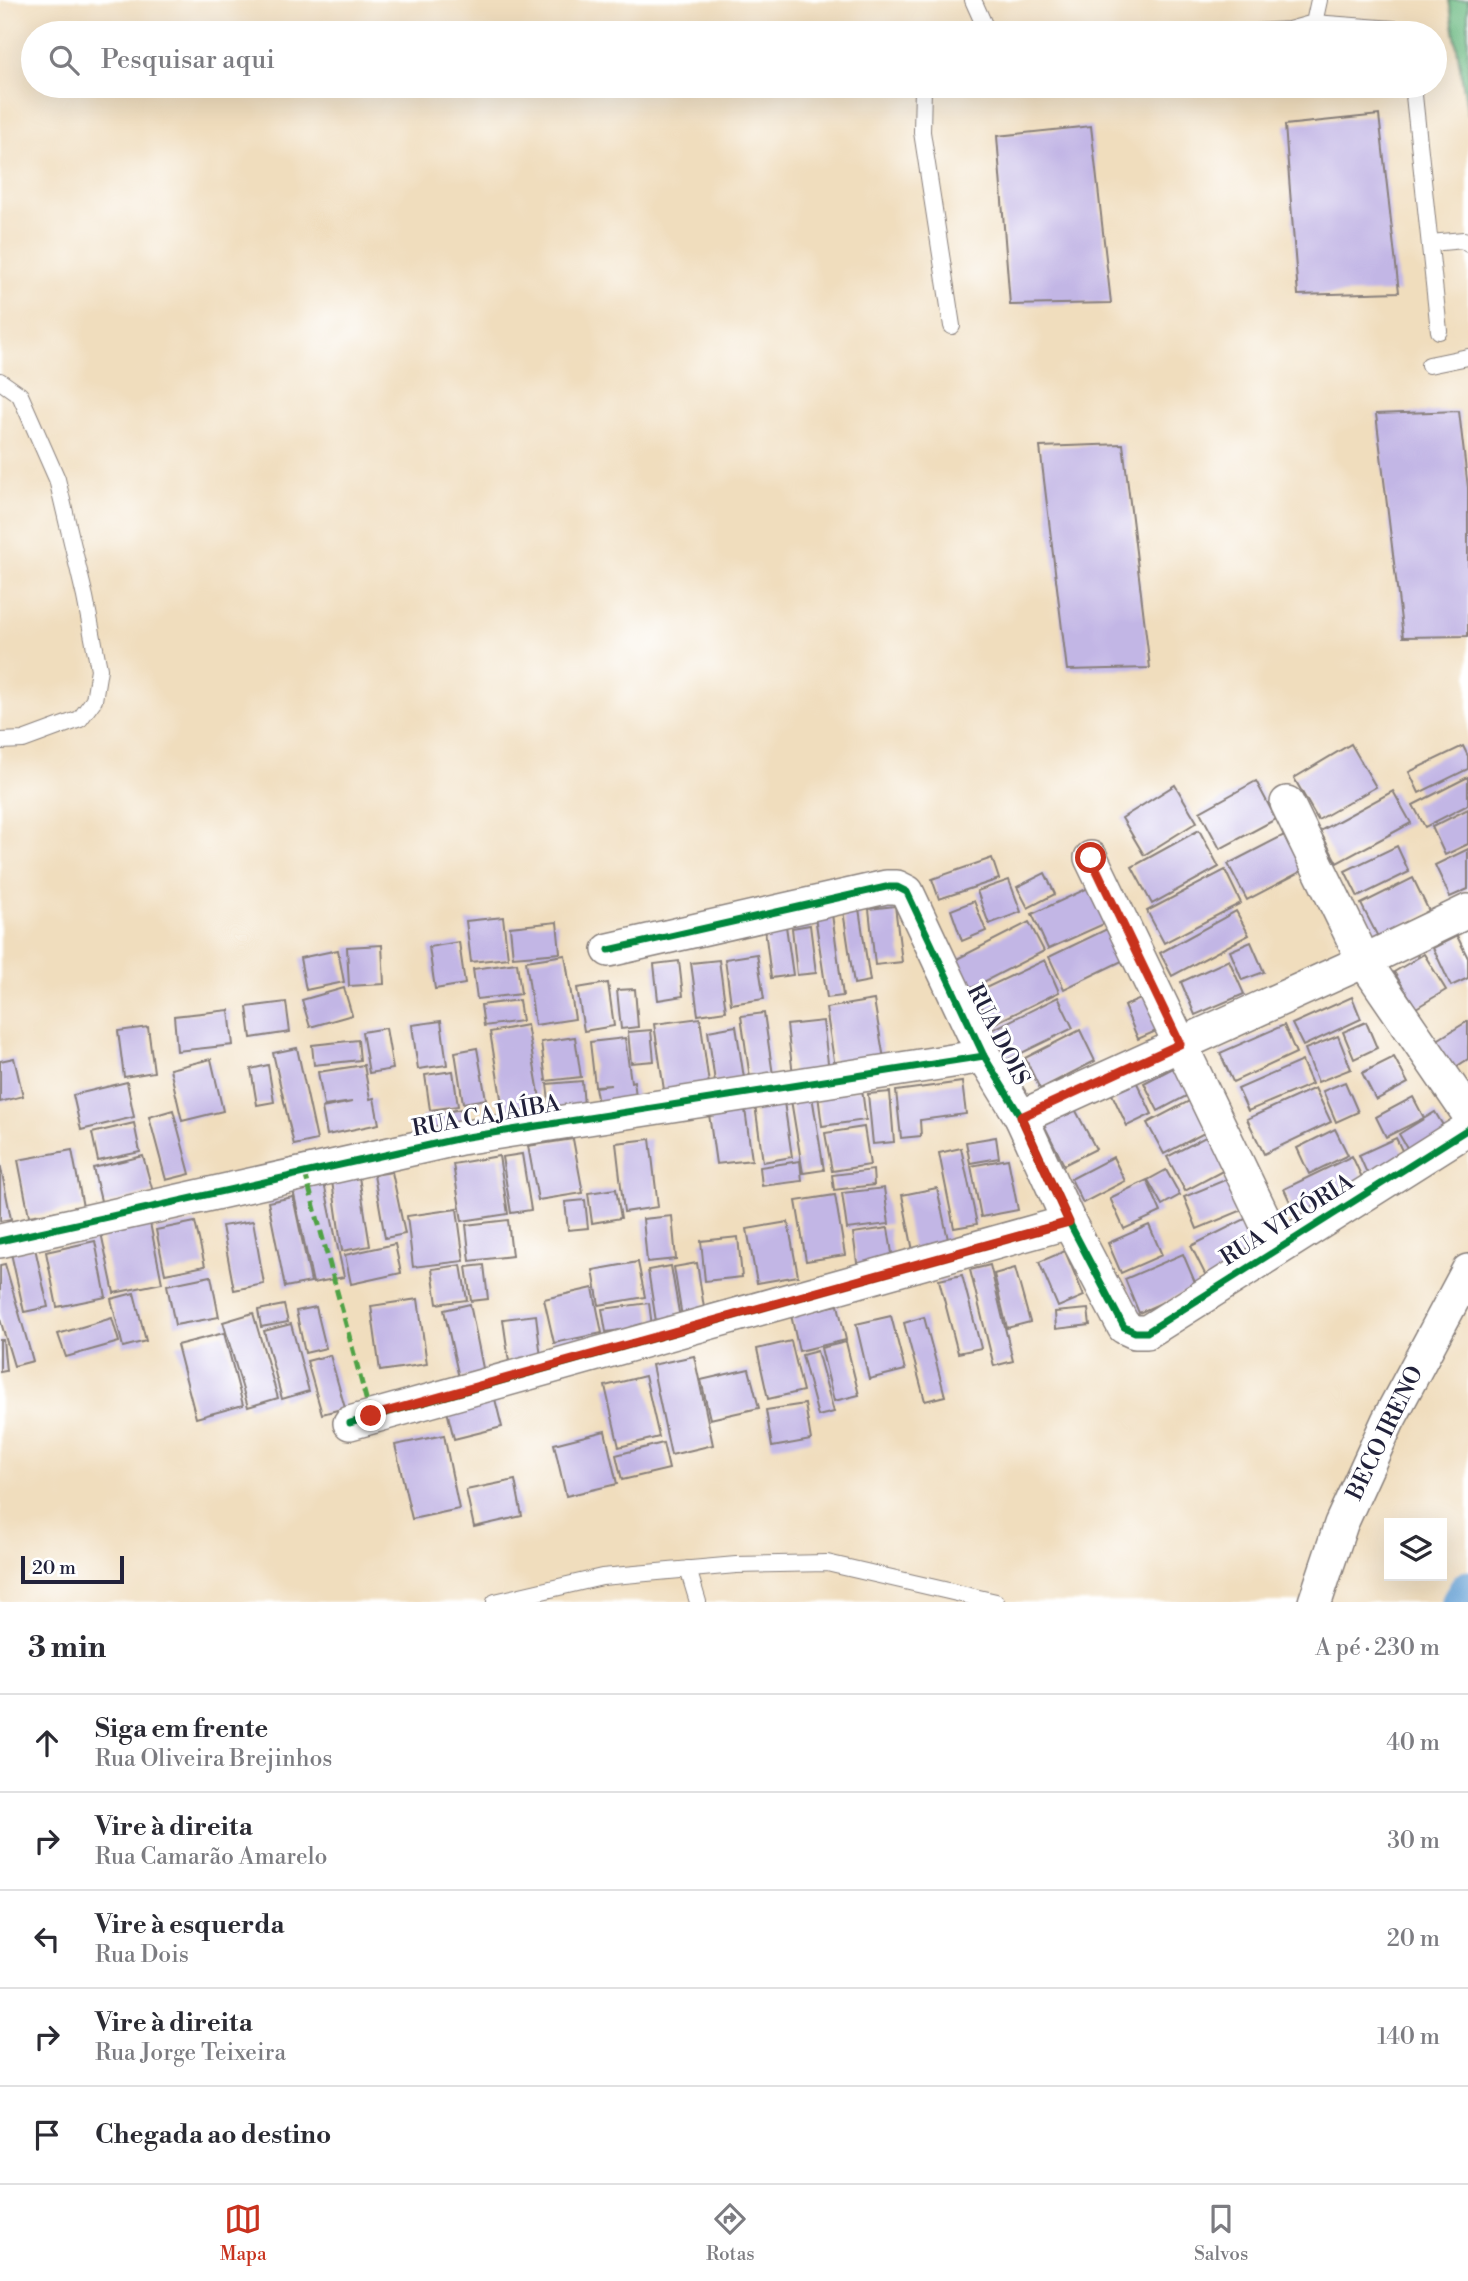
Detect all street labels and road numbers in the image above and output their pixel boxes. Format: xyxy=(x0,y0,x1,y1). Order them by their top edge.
street label: RUA DOIS xyxy=(961,980,1035,1090)
street label: RUA CAJAÍBA xyxy=(409,1087,563,1143)
street label: RUA VITÓRIA xyxy=(1214,1165,1360,1272)
street label: BECO IRENO xyxy=(1340,1361,1429,1505)

